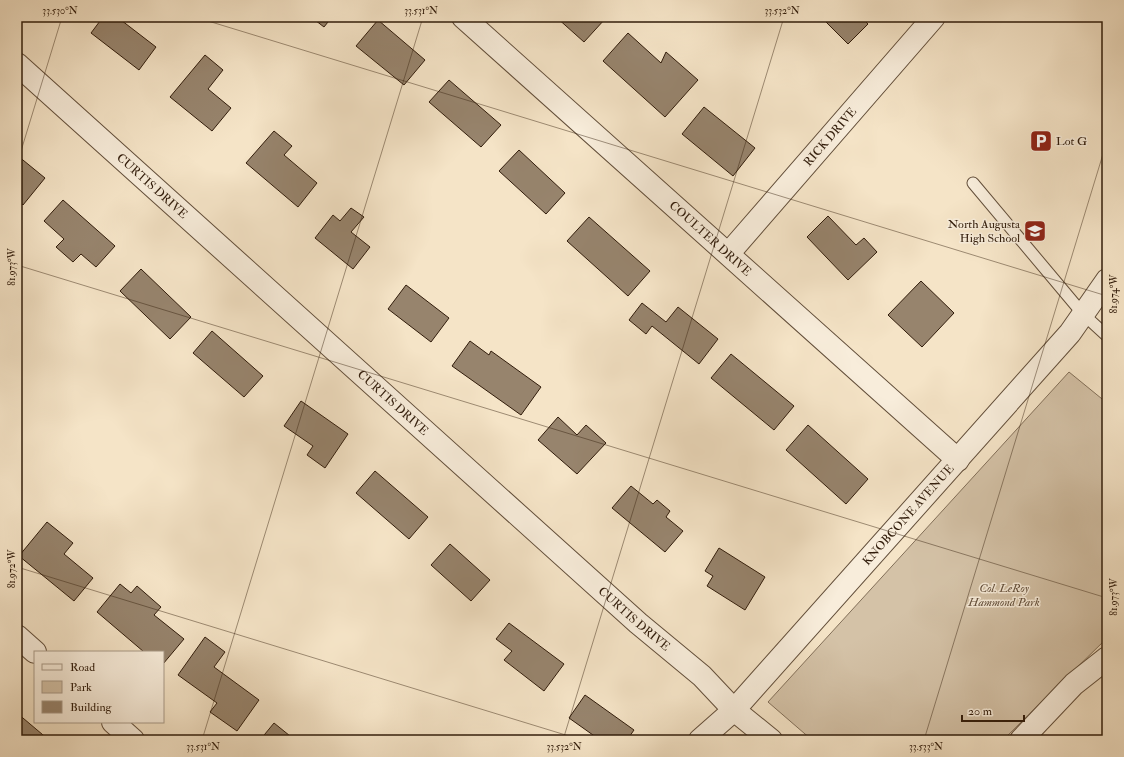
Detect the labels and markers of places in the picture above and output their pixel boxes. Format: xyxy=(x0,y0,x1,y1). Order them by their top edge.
parking icon: Lot G xyxy=(1028,128,1054,154)
place label: Lot G xyxy=(1056,134,1087,149)
place label: North Augusta High School xyxy=(948,217,1021,246)
school or university icon: North Augusta High School xyxy=(1022,218,1048,244)

